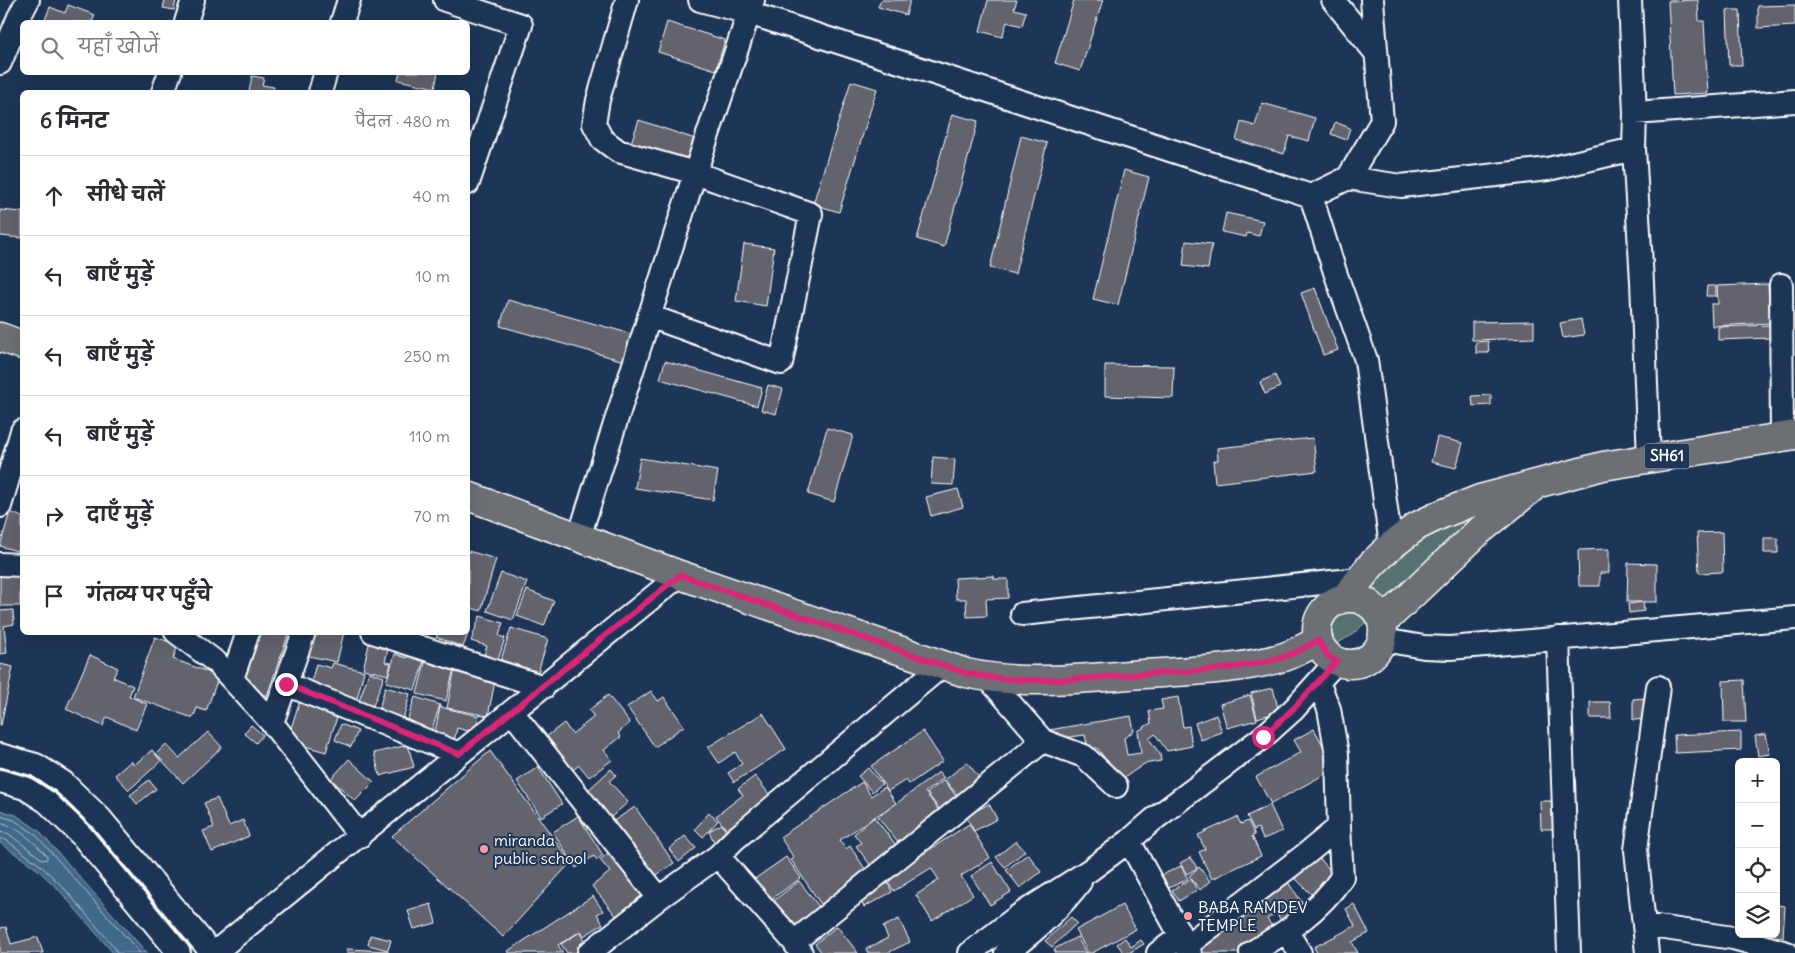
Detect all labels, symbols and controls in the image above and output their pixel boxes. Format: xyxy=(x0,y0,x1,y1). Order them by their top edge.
search box xyxy=(20,20,470,75)
icon: search xyxy=(38,34,66,62)
text: यहाँ खोजें xyxy=(78,34,159,58)
text: 6 मिनट xyxy=(40,107,108,134)
text: पैदल · 480 m xyxy=(355,111,450,131)
icon: ahead xyxy=(40,182,68,210)
text: सीधे चलें xyxy=(87,182,164,206)
text: 40 m xyxy=(412,186,450,206)
icon: left xyxy=(40,262,68,290)
text: बाएँ मुड़ें xyxy=(87,262,153,286)
text: 10 m xyxy=(415,266,450,286)
icon: left xyxy=(40,342,68,370)
text: बाएँ मुड़ें xyxy=(87,342,153,366)
text: 250 m xyxy=(404,346,450,366)
icon: left xyxy=(40,422,68,450)
text: बाएँ मुड़ें xyxy=(87,422,153,446)
text: 110 m xyxy=(409,426,450,446)
road number: SH61 xyxy=(1644,444,1690,468)
icon: right xyxy=(40,502,68,530)
text: दाएँ मुड़ें xyxy=(87,502,153,526)
text: 70 m xyxy=(414,506,450,526)
icon: arrive xyxy=(40,582,68,610)
text: गंतव्य पर पहुँचे xyxy=(87,582,212,606)
route end xyxy=(275,673,298,696)
route start xyxy=(1252,726,1275,749)
map controls xyxy=(1735,758,1780,938)
button: + xyxy=(1735,758,1780,803)
button: − xyxy=(1735,803,1780,848)
place label: miranda public school xyxy=(494,830,587,868)
marker: miranda public school xyxy=(478,843,490,855)
button: locate xyxy=(1735,848,1780,893)
button: layers xyxy=(1735,893,1780,938)
place label: BABA RAMDEV TEMPLE xyxy=(1198,897,1308,935)
marker: BABA RAMDEV TEMPLE xyxy=(1182,910,1194,922)

